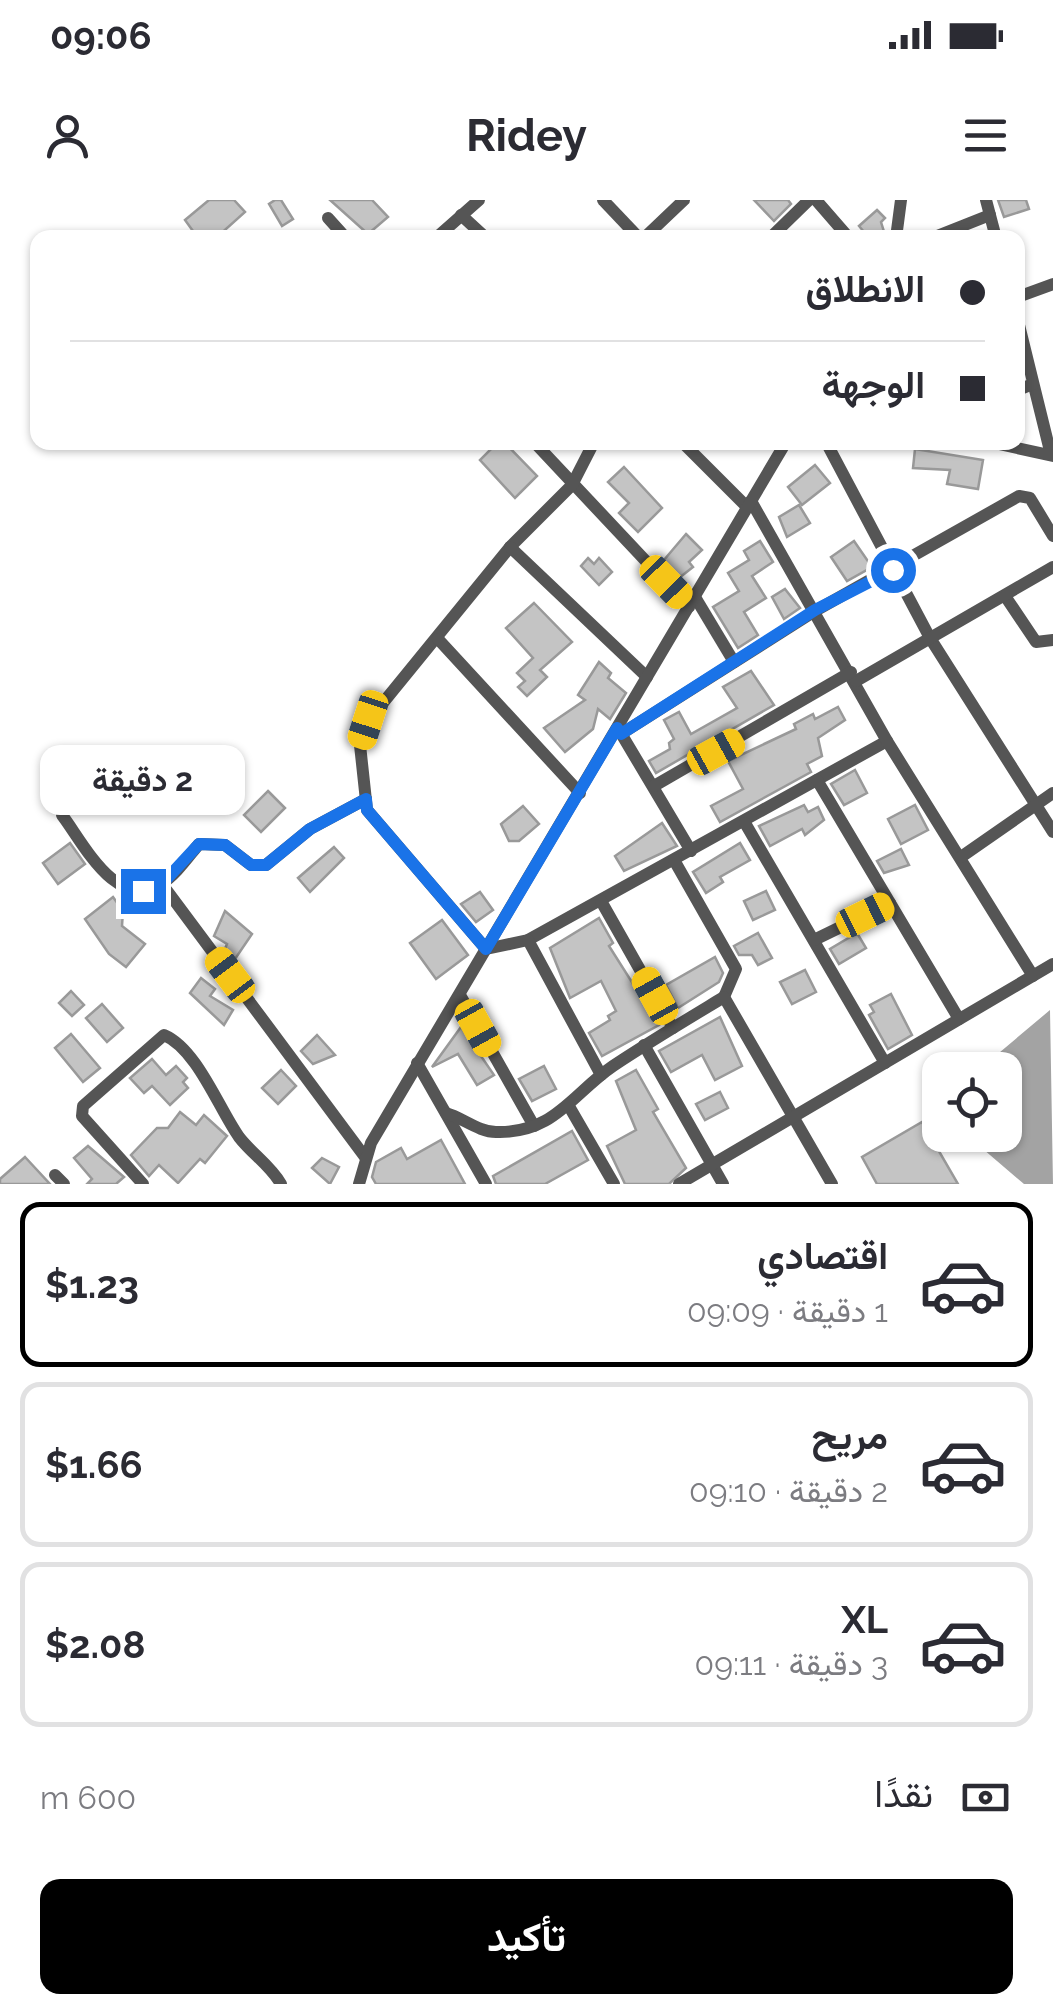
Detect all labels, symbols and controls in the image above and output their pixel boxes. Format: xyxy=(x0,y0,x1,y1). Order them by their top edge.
text: 09:06 xyxy=(50,13,152,58)
icon: person xyxy=(40,108,95,163)
icon: menu xyxy=(958,108,1013,163)
text: Ridey xyxy=(466,109,587,162)
text: الانطلاق xyxy=(806,266,925,311)
text: الوجهة xyxy=(822,362,925,407)
route start xyxy=(871,548,916,593)
car xyxy=(634,550,698,614)
car xyxy=(344,687,392,753)
car xyxy=(682,724,750,780)
callout: 2 دقيقة xyxy=(41,746,246,816)
text: 2 دقيقة xyxy=(92,761,193,798)
route end xyxy=(121,869,166,914)
car xyxy=(831,888,899,942)
car xyxy=(200,942,260,1008)
car xyxy=(627,962,683,1030)
car xyxy=(450,994,506,1062)
map controls xyxy=(922,1052,1022,1152)
button: locate xyxy=(922,1052,1022,1152)
text: اقتصادي xyxy=(757,1233,888,1278)
icon: car xyxy=(918,1240,1008,1330)
text: $1.23 xyxy=(45,1262,139,1307)
text: 1 دقيقة · 09:09 xyxy=(687,1292,888,1329)
text: مريح xyxy=(812,1413,888,1458)
icon: car xyxy=(918,1420,1008,1510)
text: $1.66 xyxy=(45,1442,143,1487)
text: 2 دقيقة · 09:10 xyxy=(689,1472,888,1509)
text: XL xyxy=(841,1597,888,1642)
icon: car xyxy=(918,1600,1008,1690)
text: $2.08 xyxy=(45,1622,145,1667)
text: 3 دقيقة · 09:11 xyxy=(695,1645,888,1682)
icon: cash xyxy=(958,1770,1013,1825)
text: نقدًا xyxy=(874,1771,933,1816)
text: 600 m xyxy=(40,1779,136,1816)
button: تأكيد xyxy=(40,1879,1013,1994)

